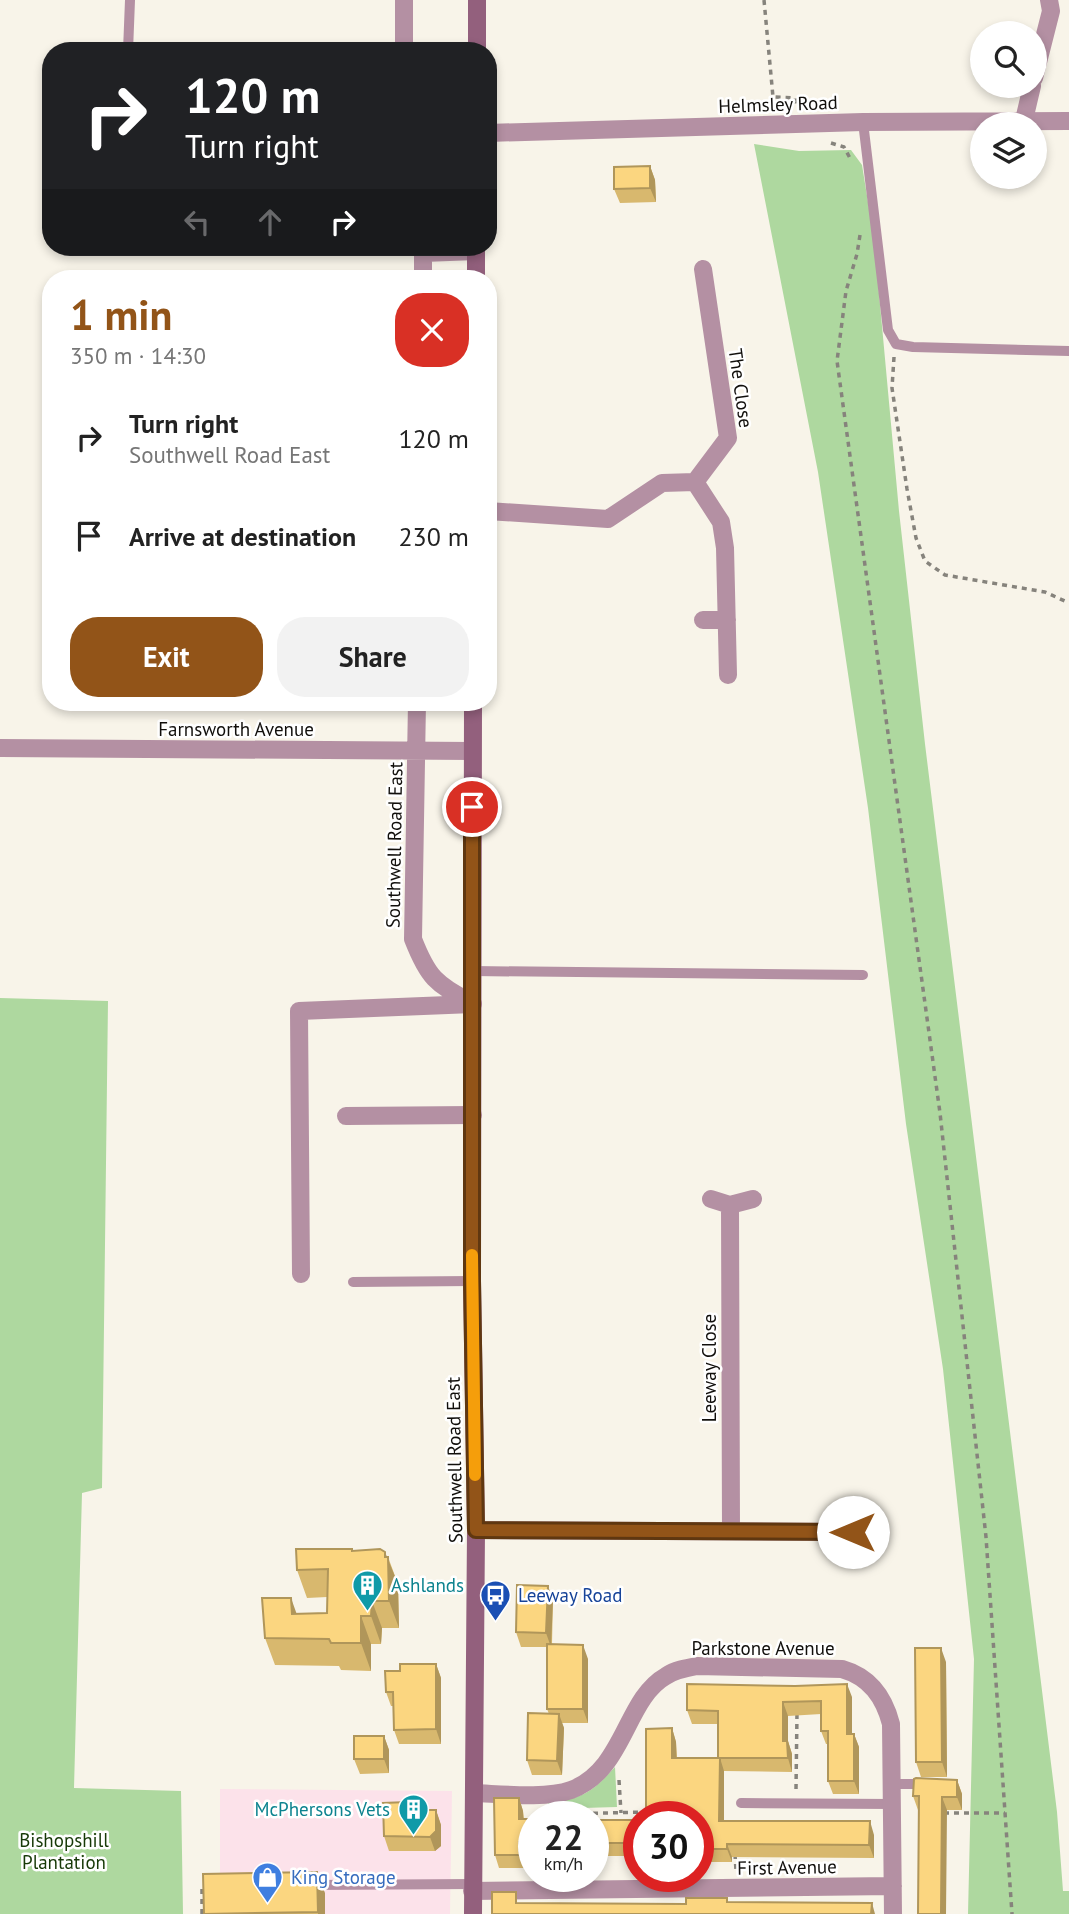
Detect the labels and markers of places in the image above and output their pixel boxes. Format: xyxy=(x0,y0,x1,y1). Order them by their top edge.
pin xyxy=(442,777,502,837)
building icon: Ashlands xyxy=(351,1568,385,1612)
place label: Ashlands xyxy=(391,1573,464,1597)
bus stop icon: Leeway Road xyxy=(478,1578,512,1622)
place label: Leeway Road xyxy=(518,1583,622,1607)
building icon: McPhersons Vets xyxy=(396,1792,430,1836)
place label: McPhersons Vets xyxy=(254,1797,390,1821)
shop icon: King Storage xyxy=(251,1860,285,1904)
place label: King Storage xyxy=(291,1865,396,1889)

